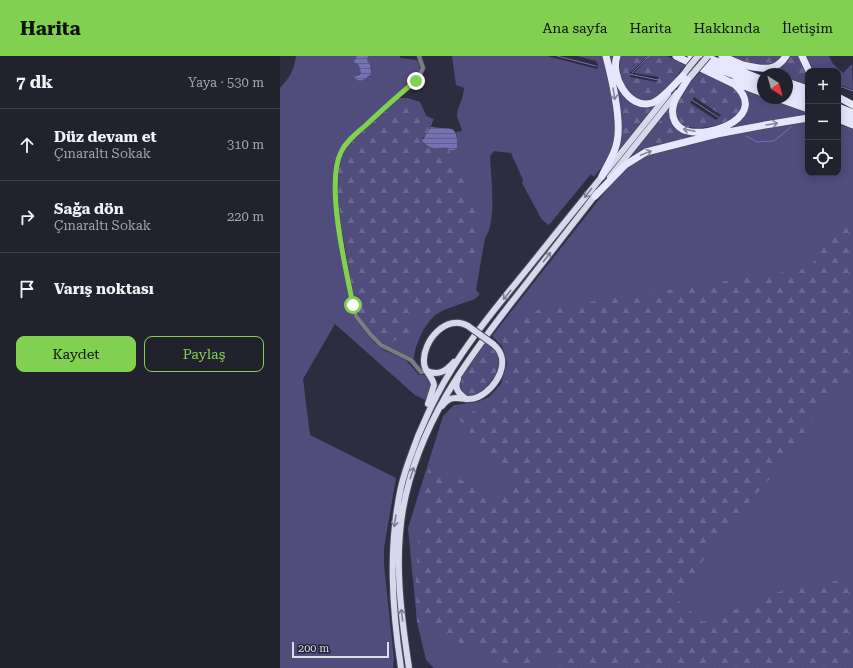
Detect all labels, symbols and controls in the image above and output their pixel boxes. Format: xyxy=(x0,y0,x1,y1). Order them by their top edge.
text: Harita xyxy=(20,17,81,40)
text: Ana sayfa xyxy=(543,20,607,36)
text: Harita xyxy=(629,20,672,36)
text: Hakkında xyxy=(694,20,760,36)
text: İletişim xyxy=(782,20,833,36)
north arrow xyxy=(757,68,793,104)
map controls xyxy=(805,68,841,176)
button: + xyxy=(805,68,841,104)
text: 7 dk xyxy=(16,72,53,92)
route end xyxy=(407,72,425,90)
text: Yaya · 530 m xyxy=(188,75,264,90)
one-way arrow xyxy=(610,87,618,100)
button: − xyxy=(805,104,841,140)
one-way arrow xyxy=(765,120,778,128)
one-way arrow xyxy=(682,126,695,134)
text: Düz devam et xyxy=(54,128,157,146)
icon: ahead xyxy=(16,134,38,156)
text: 310 m xyxy=(227,137,264,152)
button: locate xyxy=(805,140,841,176)
text: Çınaraltı Sokak xyxy=(54,146,151,161)
one-way arrow xyxy=(639,149,651,157)
one-way arrow xyxy=(584,188,592,199)
text: Sağa dön xyxy=(54,200,124,218)
icon: right xyxy=(16,206,38,228)
text: 220 m xyxy=(227,209,264,224)
text: Çınaraltı Sokak xyxy=(54,218,151,233)
one-way arrow xyxy=(542,252,551,263)
icon: arrive xyxy=(16,278,38,300)
text: Varış noktası xyxy=(54,280,154,298)
one-way arrow xyxy=(502,289,511,300)
route start xyxy=(344,296,362,314)
button: Kaydet xyxy=(16,336,136,372)
button: Paylaş xyxy=(144,336,264,372)
one-way arrow xyxy=(409,467,416,480)
one-way arrow xyxy=(391,514,399,527)
one-way arrow xyxy=(399,609,406,622)
scale bar xyxy=(292,640,389,659)
text: 200 m xyxy=(298,642,329,655)

